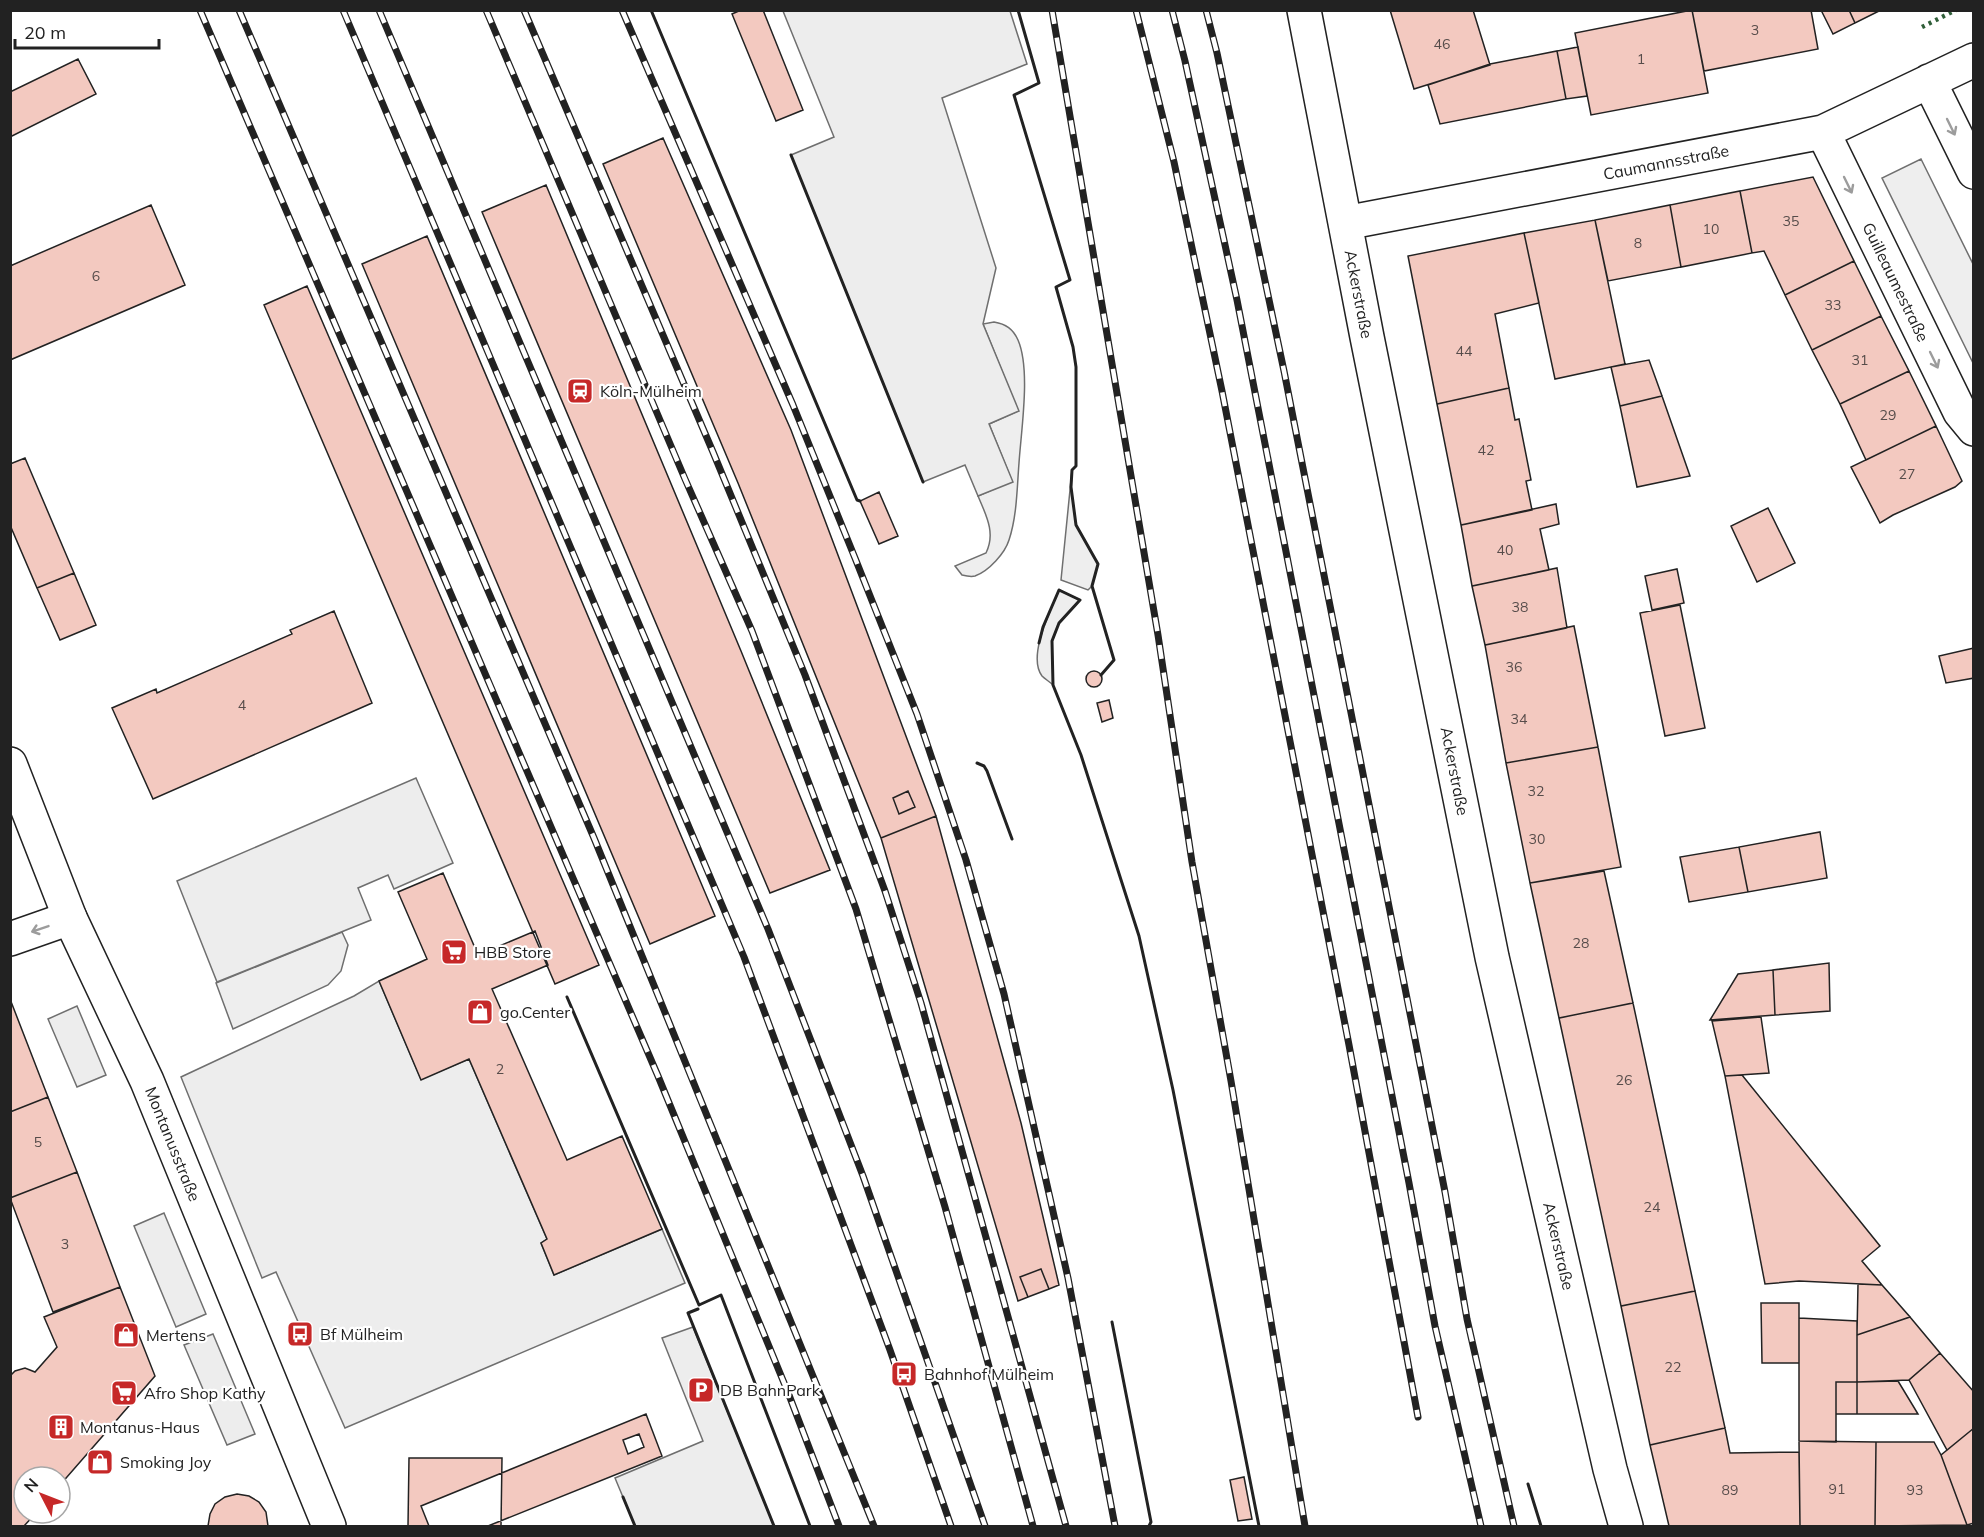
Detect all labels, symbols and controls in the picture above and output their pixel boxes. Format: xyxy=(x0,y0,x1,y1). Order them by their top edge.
scale bar xyxy=(15,12,159,50)
text: 20 m xyxy=(24,21,66,44)
house number: 3 xyxy=(1751,21,1759,39)
house number: 46 xyxy=(1434,35,1450,53)
house number: 1 xyxy=(1637,50,1645,68)
one-way arrow xyxy=(1946,117,1958,135)
street label: Caumannsstraße xyxy=(1602,140,1730,184)
one-way arrow xyxy=(1843,175,1855,193)
house number: 35 xyxy=(1783,212,1799,230)
street label: Guilleaumestraße xyxy=(1858,219,1934,345)
house number: 10 xyxy=(1703,220,1719,238)
house number: 8 xyxy=(1634,234,1642,252)
street label: Ackerstraße xyxy=(1341,248,1377,340)
house number: 6 xyxy=(92,267,100,285)
house number: 33 xyxy=(1825,296,1841,314)
house number: 44 xyxy=(1456,342,1473,360)
one-way arrow xyxy=(1929,350,1940,368)
house number: 31 xyxy=(1852,351,1868,369)
station icon: Köln-Mülheim xyxy=(565,376,595,406)
place label: Köln-Mülheim xyxy=(600,381,702,401)
house number: 29 xyxy=(1880,406,1896,424)
house number: 42 xyxy=(1478,441,1494,459)
house number: 27 xyxy=(1899,465,1915,483)
house number: 40 xyxy=(1497,541,1513,559)
house number: 38 xyxy=(1512,598,1528,616)
house number: 36 xyxy=(1506,658,1522,676)
house number: 4 xyxy=(238,696,247,714)
house number: 34 xyxy=(1511,710,1528,728)
street label: Ackerstraße xyxy=(1437,725,1473,817)
house number: 32 xyxy=(1528,782,1544,800)
house number: 30 xyxy=(1529,830,1545,848)
one-way arrow xyxy=(32,924,50,935)
house number: 28 xyxy=(1573,934,1589,952)
supermarket icon: HBB Store xyxy=(439,937,469,967)
place label: HBB Store xyxy=(474,942,551,962)
shop icon: go.Center xyxy=(465,997,495,1027)
place label: go.Center xyxy=(500,1002,570,1022)
house number: 2 xyxy=(496,1060,504,1078)
house number: 26 xyxy=(1616,1071,1632,1089)
street label: Montanusstraße xyxy=(141,1084,205,1204)
house number: 5 xyxy=(34,1133,42,1151)
house number: 24 xyxy=(1644,1198,1661,1216)
street label: Ackerstraße xyxy=(1539,1200,1579,1292)
house number: 3 xyxy=(61,1235,69,1253)
bus stop icon: Bf Mülheim xyxy=(285,1319,315,1349)
shop icon: Mertens xyxy=(111,1320,141,1350)
place label: Bf Mülheim xyxy=(320,1324,403,1344)
place label: Mertens xyxy=(146,1325,206,1345)
house number: 22 xyxy=(1665,1358,1681,1376)
bus stop icon: Bahnhof Mülheim xyxy=(889,1359,919,1389)
place label: Bahnhof Mülheim xyxy=(924,1364,1054,1384)
parking icon: DB BahnPark xyxy=(686,1375,716,1405)
supermarket icon: Afro Shop Kathy xyxy=(109,1378,139,1408)
place label: DB BahnPark xyxy=(720,1380,821,1400)
place label: Afro Shop Kathy xyxy=(144,1383,266,1403)
building icon: Montanus-Haus xyxy=(46,1412,76,1442)
place label: Montanus-Haus xyxy=(80,1417,200,1437)
shop icon: Smoking Joy xyxy=(85,1447,115,1477)
place label: Smoking Joy xyxy=(120,1452,212,1472)
north arrow xyxy=(12,1465,72,1525)
text: N xyxy=(19,1474,42,1496)
house number: 91 xyxy=(1829,1480,1845,1498)
house number: 89 xyxy=(1722,1481,1738,1499)
house number: 93 xyxy=(1907,1481,1923,1499)

